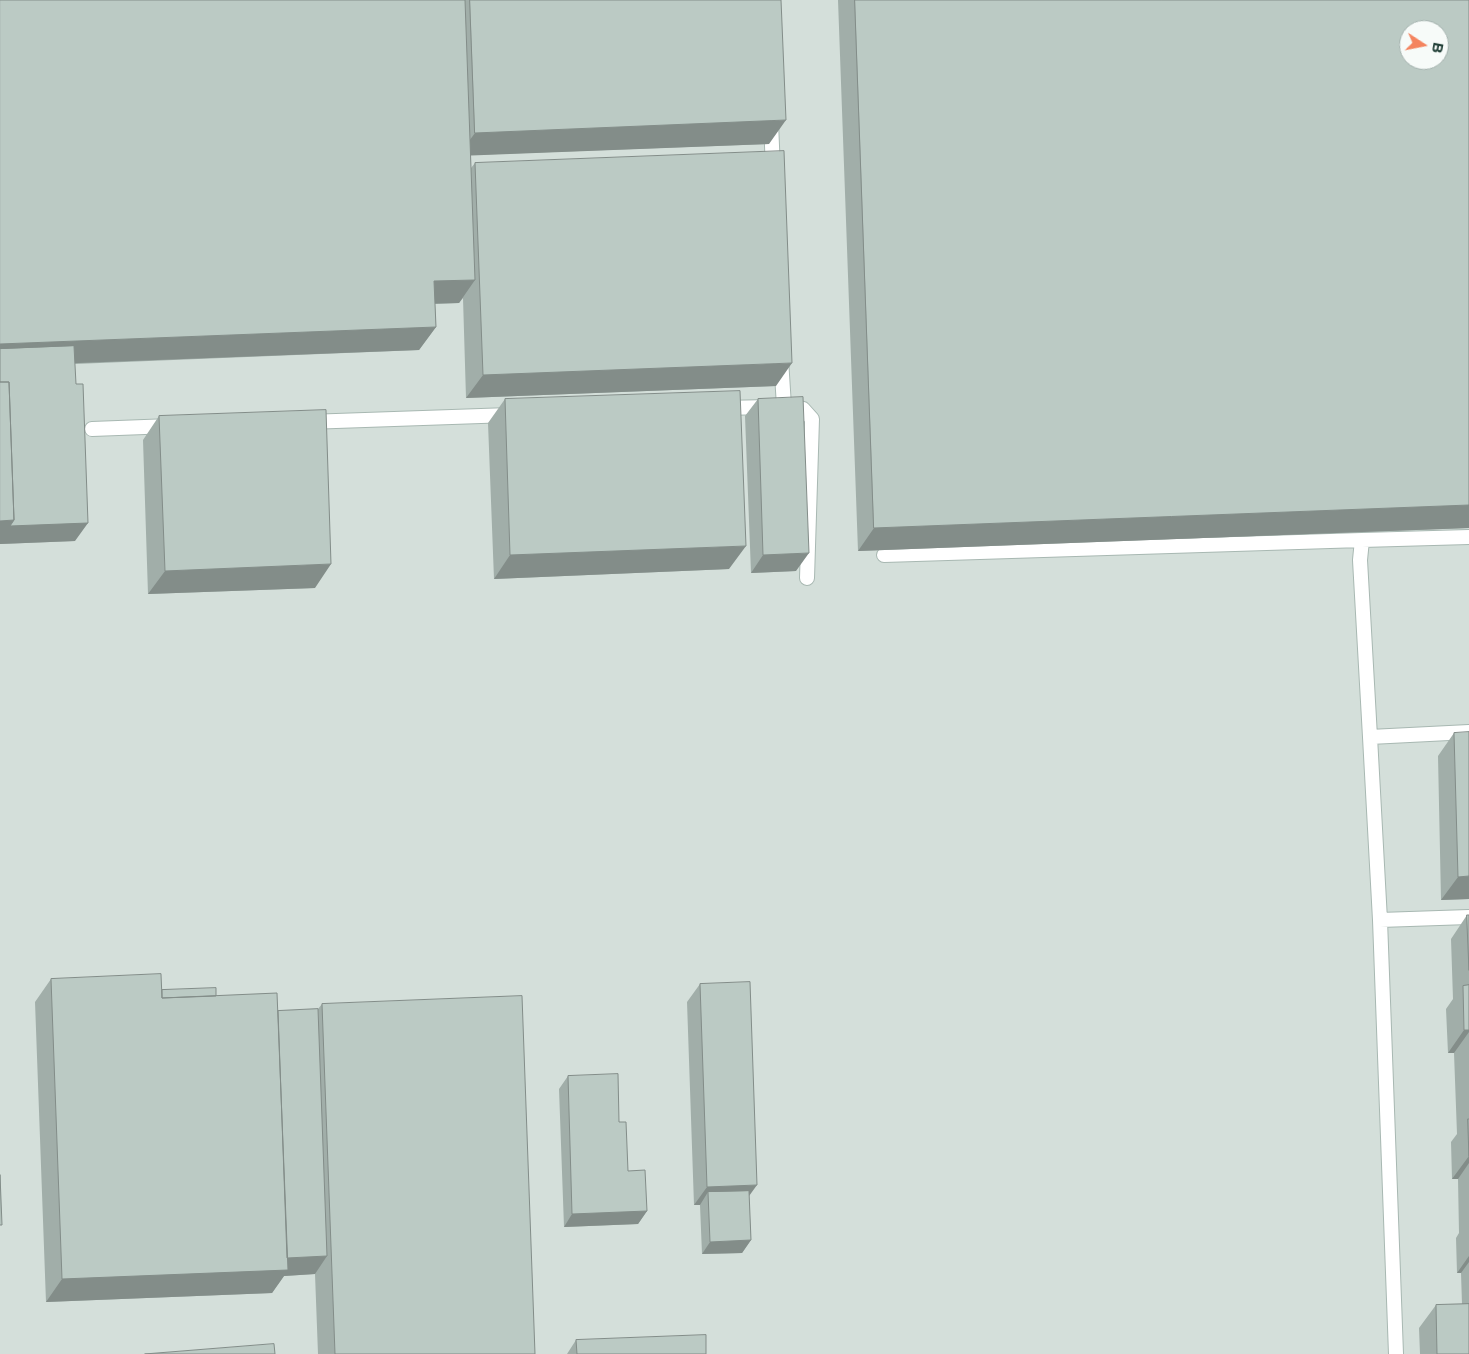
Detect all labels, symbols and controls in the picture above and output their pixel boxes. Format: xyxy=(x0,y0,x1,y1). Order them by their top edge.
north arrow xyxy=(1399,20,1449,70)
text: B xyxy=(1428,41,1448,55)

